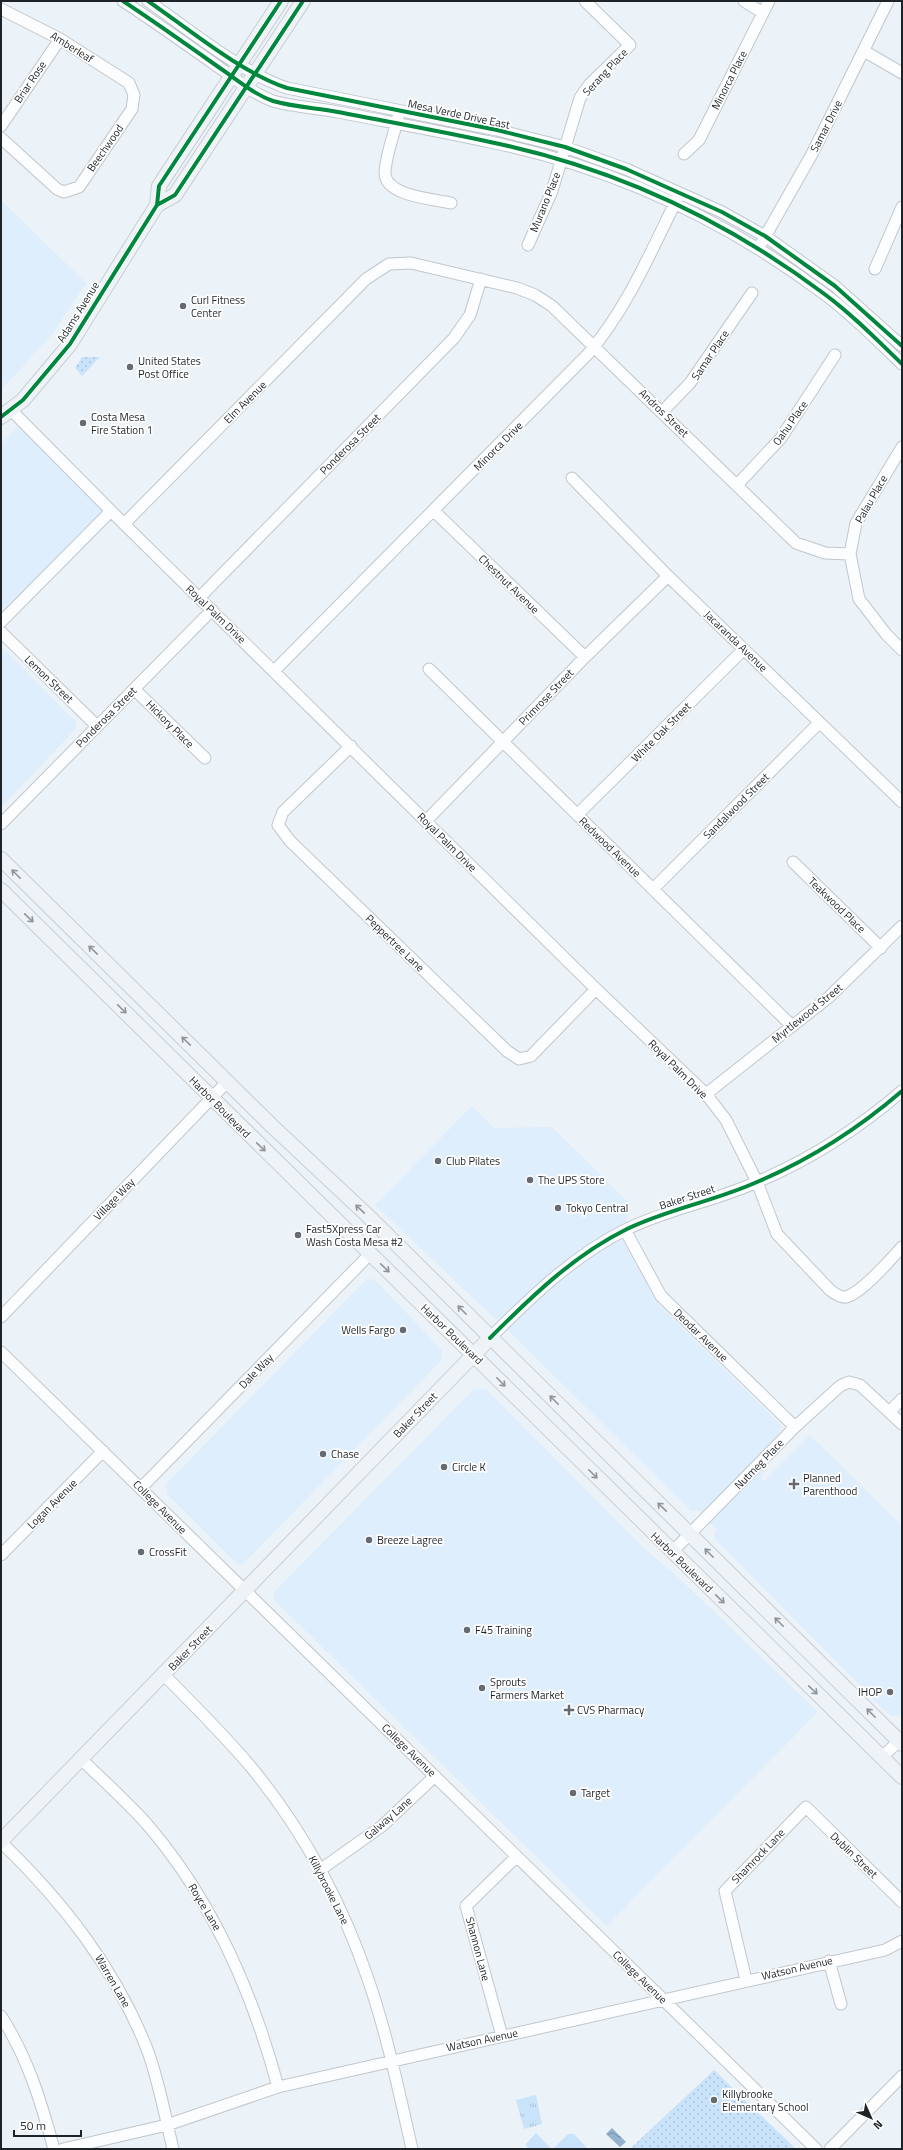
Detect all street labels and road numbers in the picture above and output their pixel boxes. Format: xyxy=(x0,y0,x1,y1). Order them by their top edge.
street label: Amberleaf xyxy=(47,27,97,67)
street label: Serang Place xyxy=(579,44,631,99)
street label: Minorca Place xyxy=(707,47,751,112)
street label: Briar Rose xyxy=(10,57,50,106)
street label: Mesa Verde Drive East xyxy=(407,95,512,133)
street label: Samar Drive xyxy=(806,97,846,155)
street label: Beechwood xyxy=(83,121,127,175)
street label: Murano Place xyxy=(526,169,564,234)
street label: Adams Avenue xyxy=(53,278,103,345)
street label: Samar Place xyxy=(687,326,733,383)
street label: Elm Avenue xyxy=(220,377,270,427)
street label: Andros Street xyxy=(636,385,693,441)
street label: Oahu Place xyxy=(769,397,812,449)
street label: Ponderosa Street xyxy=(316,410,384,478)
street label: Minorca Drive xyxy=(470,417,527,474)
street label: Palau Place xyxy=(851,472,891,526)
street label: Chestnut Avenue xyxy=(475,551,543,617)
street label: Royal Palm Drive xyxy=(182,581,250,647)
street label: Jacaranda Avenue xyxy=(701,607,772,676)
street label: Lemon Street xyxy=(21,652,77,707)
street label: Primrose Street xyxy=(515,665,577,729)
street label: Ponderosa Street xyxy=(72,683,140,751)
street label: Hickory Place xyxy=(142,696,198,752)
street label: White Oak Street xyxy=(628,698,695,765)
street label: Sandalwood Street xyxy=(699,769,773,843)
street label: Royal Palm Drive xyxy=(414,809,481,876)
street label: Redwood Avenue xyxy=(575,813,645,881)
street label: Teakwood Place xyxy=(805,873,870,937)
street label: Peppertree Lane xyxy=(362,911,428,976)
street label: Myrtlewood Street xyxy=(768,979,846,1047)
street label: Royal Palm Drive xyxy=(645,1036,712,1103)
street label: Harbor Boulevard xyxy=(186,1073,254,1141)
street label: Village Way xyxy=(90,1174,139,1224)
street label: Baker Street xyxy=(657,1180,717,1214)
street label: Harbor Boulevard xyxy=(417,1300,487,1368)
street label: Deodar Avenue xyxy=(670,1305,732,1366)
street label: Dale Way xyxy=(235,1349,277,1392)
street label: Baker Street xyxy=(389,1389,441,1441)
street label: Nutmeg Place xyxy=(731,1435,788,1493)
street label: Logan Avenue xyxy=(23,1475,81,1533)
street label: College Avenue xyxy=(129,1476,191,1538)
street label: Harbor Boulevard xyxy=(647,1528,717,1596)
street label: Baker Street xyxy=(164,1622,216,1674)
street label: College Avenue xyxy=(378,1720,440,1780)
street label: Galway Lane xyxy=(361,1792,416,1843)
street label: Shamrock Lane xyxy=(728,1825,789,1887)
street label: Dublin Street xyxy=(827,1828,881,1882)
street label: Killybrooke Lane xyxy=(305,1853,353,1928)
street label: Royce Lane xyxy=(185,1880,226,1934)
street label: Shannon Lane xyxy=(462,1915,494,1983)
street label: College Avenue xyxy=(609,1947,671,2007)
street label: Warren Lane xyxy=(91,1952,135,2011)
street label: Watson Avenue xyxy=(760,1952,835,1984)
street label: Watson Avenue xyxy=(445,2025,520,2055)

